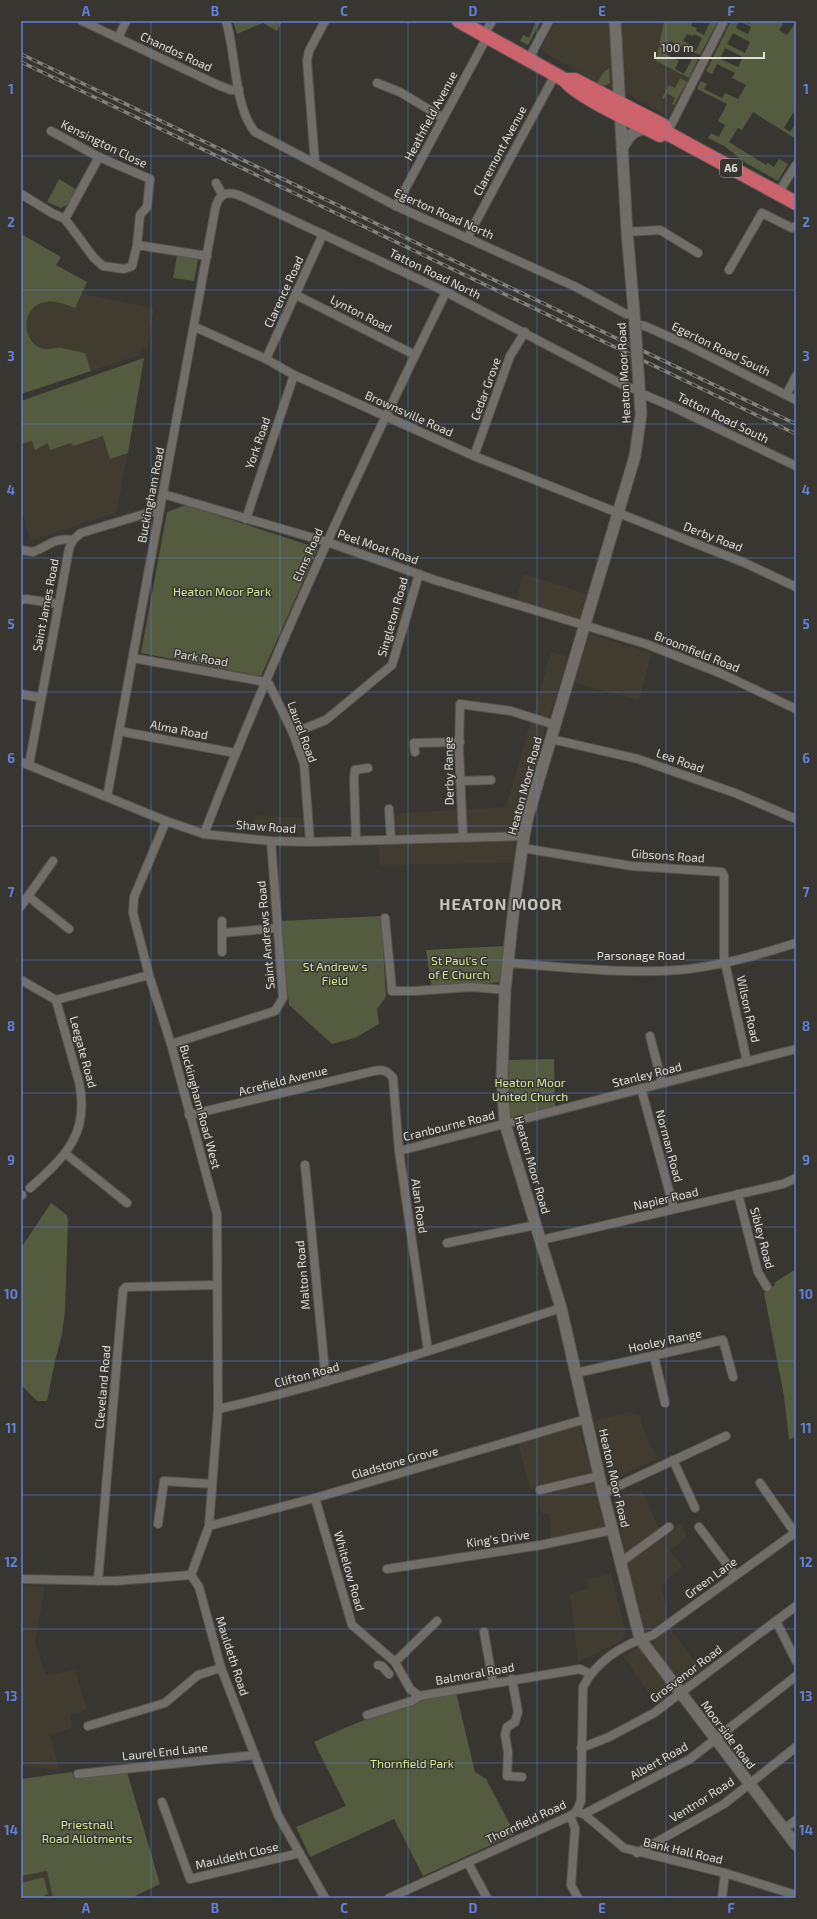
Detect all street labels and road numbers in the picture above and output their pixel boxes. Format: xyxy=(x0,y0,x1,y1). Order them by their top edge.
street label: Chandos Road xyxy=(138,28,214,74)
street label: Heathfield Avenue xyxy=(401,68,460,163)
street label: Claremont Avenue xyxy=(470,103,529,198)
street label: Kensington Close xyxy=(59,116,150,170)
road number: A6 xyxy=(720,159,742,177)
street label: Egerton Road North xyxy=(392,185,496,241)
street label: Tatton Road North xyxy=(387,245,483,301)
street label: Clarence Road xyxy=(260,253,306,330)
street label: Lynton Road xyxy=(328,292,395,335)
street label: Egerton Road South xyxy=(670,318,773,378)
street label: Heaton Moor Road xyxy=(613,322,633,424)
street label: Cedar Grove xyxy=(467,355,503,422)
street label: Brownsville Road xyxy=(363,387,456,439)
street label: Tatton Road South xyxy=(675,389,772,445)
street label: York Road xyxy=(242,415,272,470)
street label: Buckingham Road xyxy=(134,446,166,544)
street label: Derby Road xyxy=(682,518,745,554)
street label: Elms Road xyxy=(289,526,325,584)
street label: Peel Moat Road xyxy=(336,526,421,566)
street label: Saint James Road xyxy=(29,557,61,652)
street label: Singleton Road xyxy=(374,575,410,658)
street label: Broomfield Road xyxy=(653,628,742,675)
street label: Park Road xyxy=(173,645,229,669)
street label: Laurel Road xyxy=(285,699,321,764)
street label: Alma Road xyxy=(149,717,209,741)
street label: Heaton Moor Road xyxy=(504,735,544,836)
street label: Derby Range xyxy=(440,736,456,806)
street label: Lea Road xyxy=(655,745,706,775)
street label: Shaw Road xyxy=(236,817,297,835)
street label: Gibsons Road xyxy=(631,845,705,865)
street label: Saint Andrews Road xyxy=(253,880,277,990)
street label: Parsonage Road xyxy=(597,948,685,962)
street label: Wilson Road xyxy=(734,974,763,1044)
street label: Leegate Road xyxy=(68,1014,100,1089)
street label: Buckingham Road West xyxy=(178,1043,224,1171)
street label: Stanley Road xyxy=(611,1059,683,1089)
street label: Acrefield Avenue xyxy=(237,1062,329,1098)
street label: Cranbourne Road xyxy=(401,1107,496,1143)
street label: Norman Road xyxy=(654,1108,686,1184)
street label: Heaton Moor Road xyxy=(512,1114,554,1215)
street label: Alan Road xyxy=(409,1178,431,1234)
street label: Napier Road xyxy=(632,1184,700,1212)
street label: Sibley Road xyxy=(748,1206,778,1270)
street label: Malton Road xyxy=(292,1240,312,1310)
street label: Hooley Range xyxy=(627,1325,703,1355)
street label: Cleveland Road xyxy=(91,1345,113,1429)
street label: Clifton Road xyxy=(273,1359,341,1389)
street label: Heaton Moor Road xyxy=(597,1427,633,1529)
street label: Gladstone Grove xyxy=(350,1443,440,1481)
street label: King's Drive xyxy=(465,1527,530,1549)
street label: Whitelow Road xyxy=(332,1529,368,1612)
street label: Green Lane xyxy=(682,1554,739,1601)
street label: Mauldeth Road xyxy=(214,1614,252,1697)
street label: Grosvenor Road xyxy=(647,1642,724,1705)
street label: Balmoral Road xyxy=(434,1659,515,1687)
street label: Moorside Road xyxy=(699,1698,759,1771)
street label: Albert Road xyxy=(627,1738,690,1782)
street label: Laurel End Lane xyxy=(121,1740,208,1762)
street label: Ventnor Road xyxy=(667,1774,736,1825)
street label: Thornfield Road xyxy=(483,1796,568,1846)
street label: Bank Hall Road xyxy=(642,1834,724,1866)
street label: Mauldeth Close xyxy=(194,1839,280,1871)

